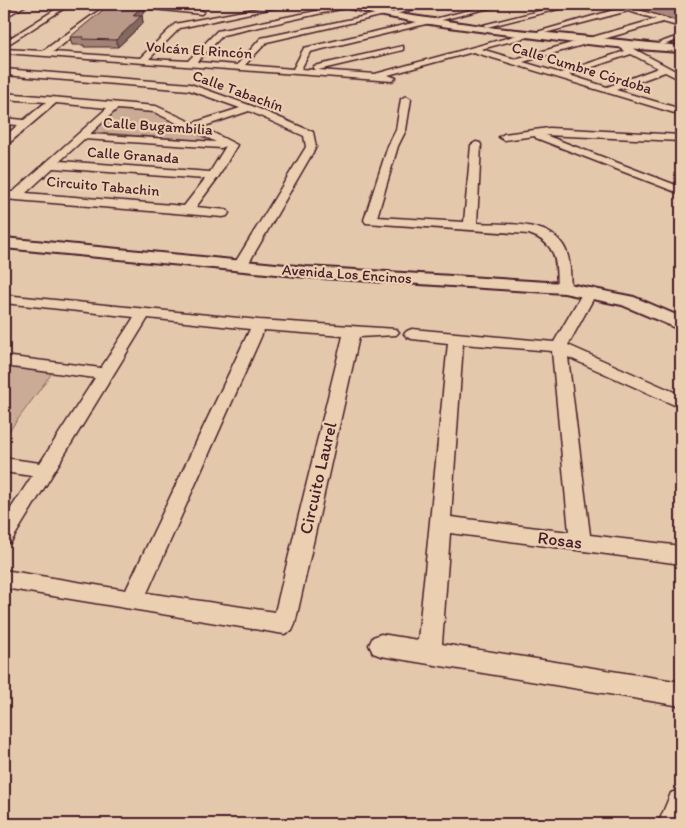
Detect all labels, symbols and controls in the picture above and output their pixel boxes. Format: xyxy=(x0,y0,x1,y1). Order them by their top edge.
street label: Volcán El Rincón xyxy=(145,37,253,63)
street label: Calle Cumbre Córdoba xyxy=(510,38,655,98)
street label: Calle Tabachín xyxy=(190,66,286,116)
street label: Calle Bugambilia xyxy=(103,113,214,139)
street label: Calle Granada xyxy=(86,143,180,167)
street label: Circuito Tabachin xyxy=(46,172,161,200)
street label: Avenida Los Encinos xyxy=(282,260,413,288)
street label: Circuito Laurel xyxy=(294,420,342,536)
street label: Rosas xyxy=(536,526,584,554)

